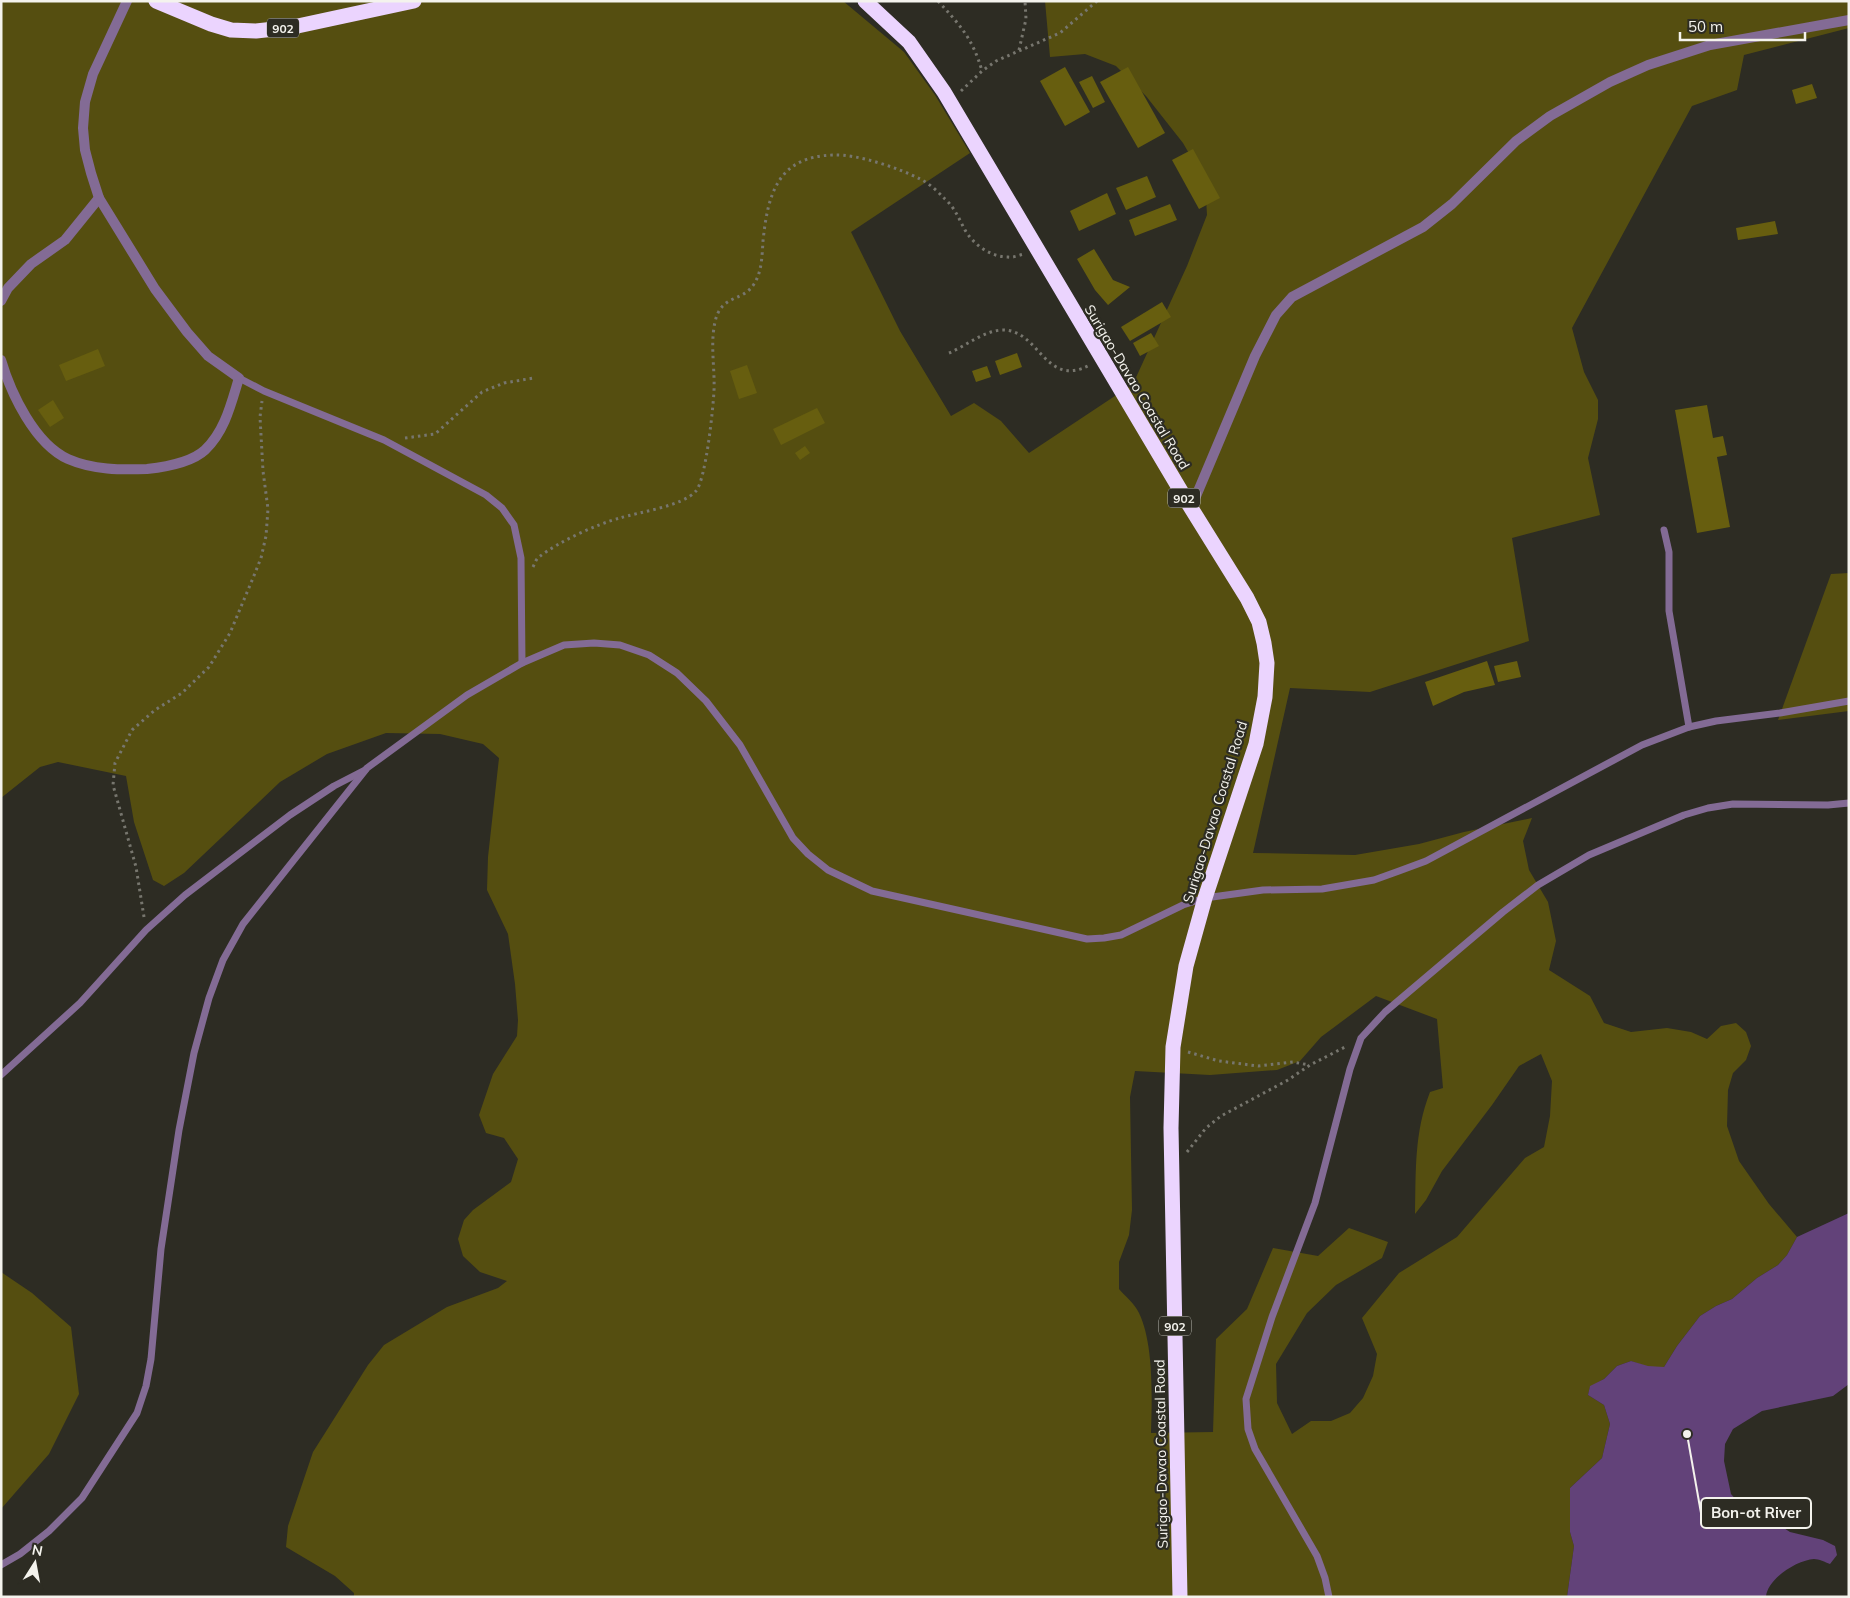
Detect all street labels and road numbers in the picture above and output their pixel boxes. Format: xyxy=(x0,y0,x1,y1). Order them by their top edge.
road number: 902 xyxy=(267,18,299,38)
street label: Surigao-Davao Coastal Road xyxy=(1081,301,1193,473)
road number: 902 xyxy=(1168,488,1200,508)
street label: Surigao-Davao Coastal Road xyxy=(1179,719,1251,905)
road number: 902 xyxy=(1159,1316,1191,1335)
street label: Surigao-Davao Coastal Road xyxy=(1150,1359,1172,1549)

